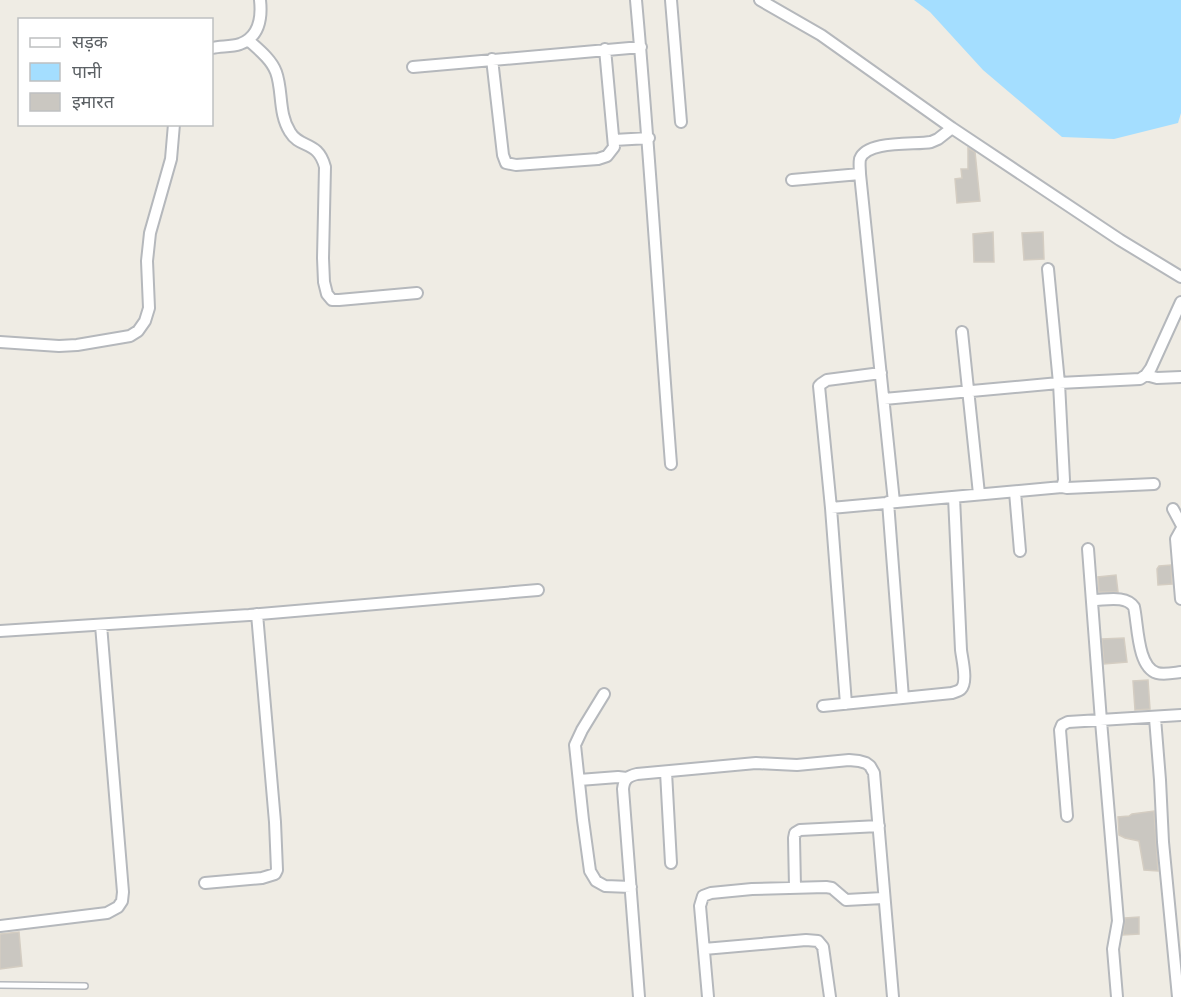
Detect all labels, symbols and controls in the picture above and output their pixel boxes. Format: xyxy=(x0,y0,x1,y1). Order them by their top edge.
legend xyxy=(18,18,213,126)
text: सड़क xyxy=(72,30,109,52)
text: पानी xyxy=(72,60,102,82)
text: इमारत xyxy=(72,90,115,112)

